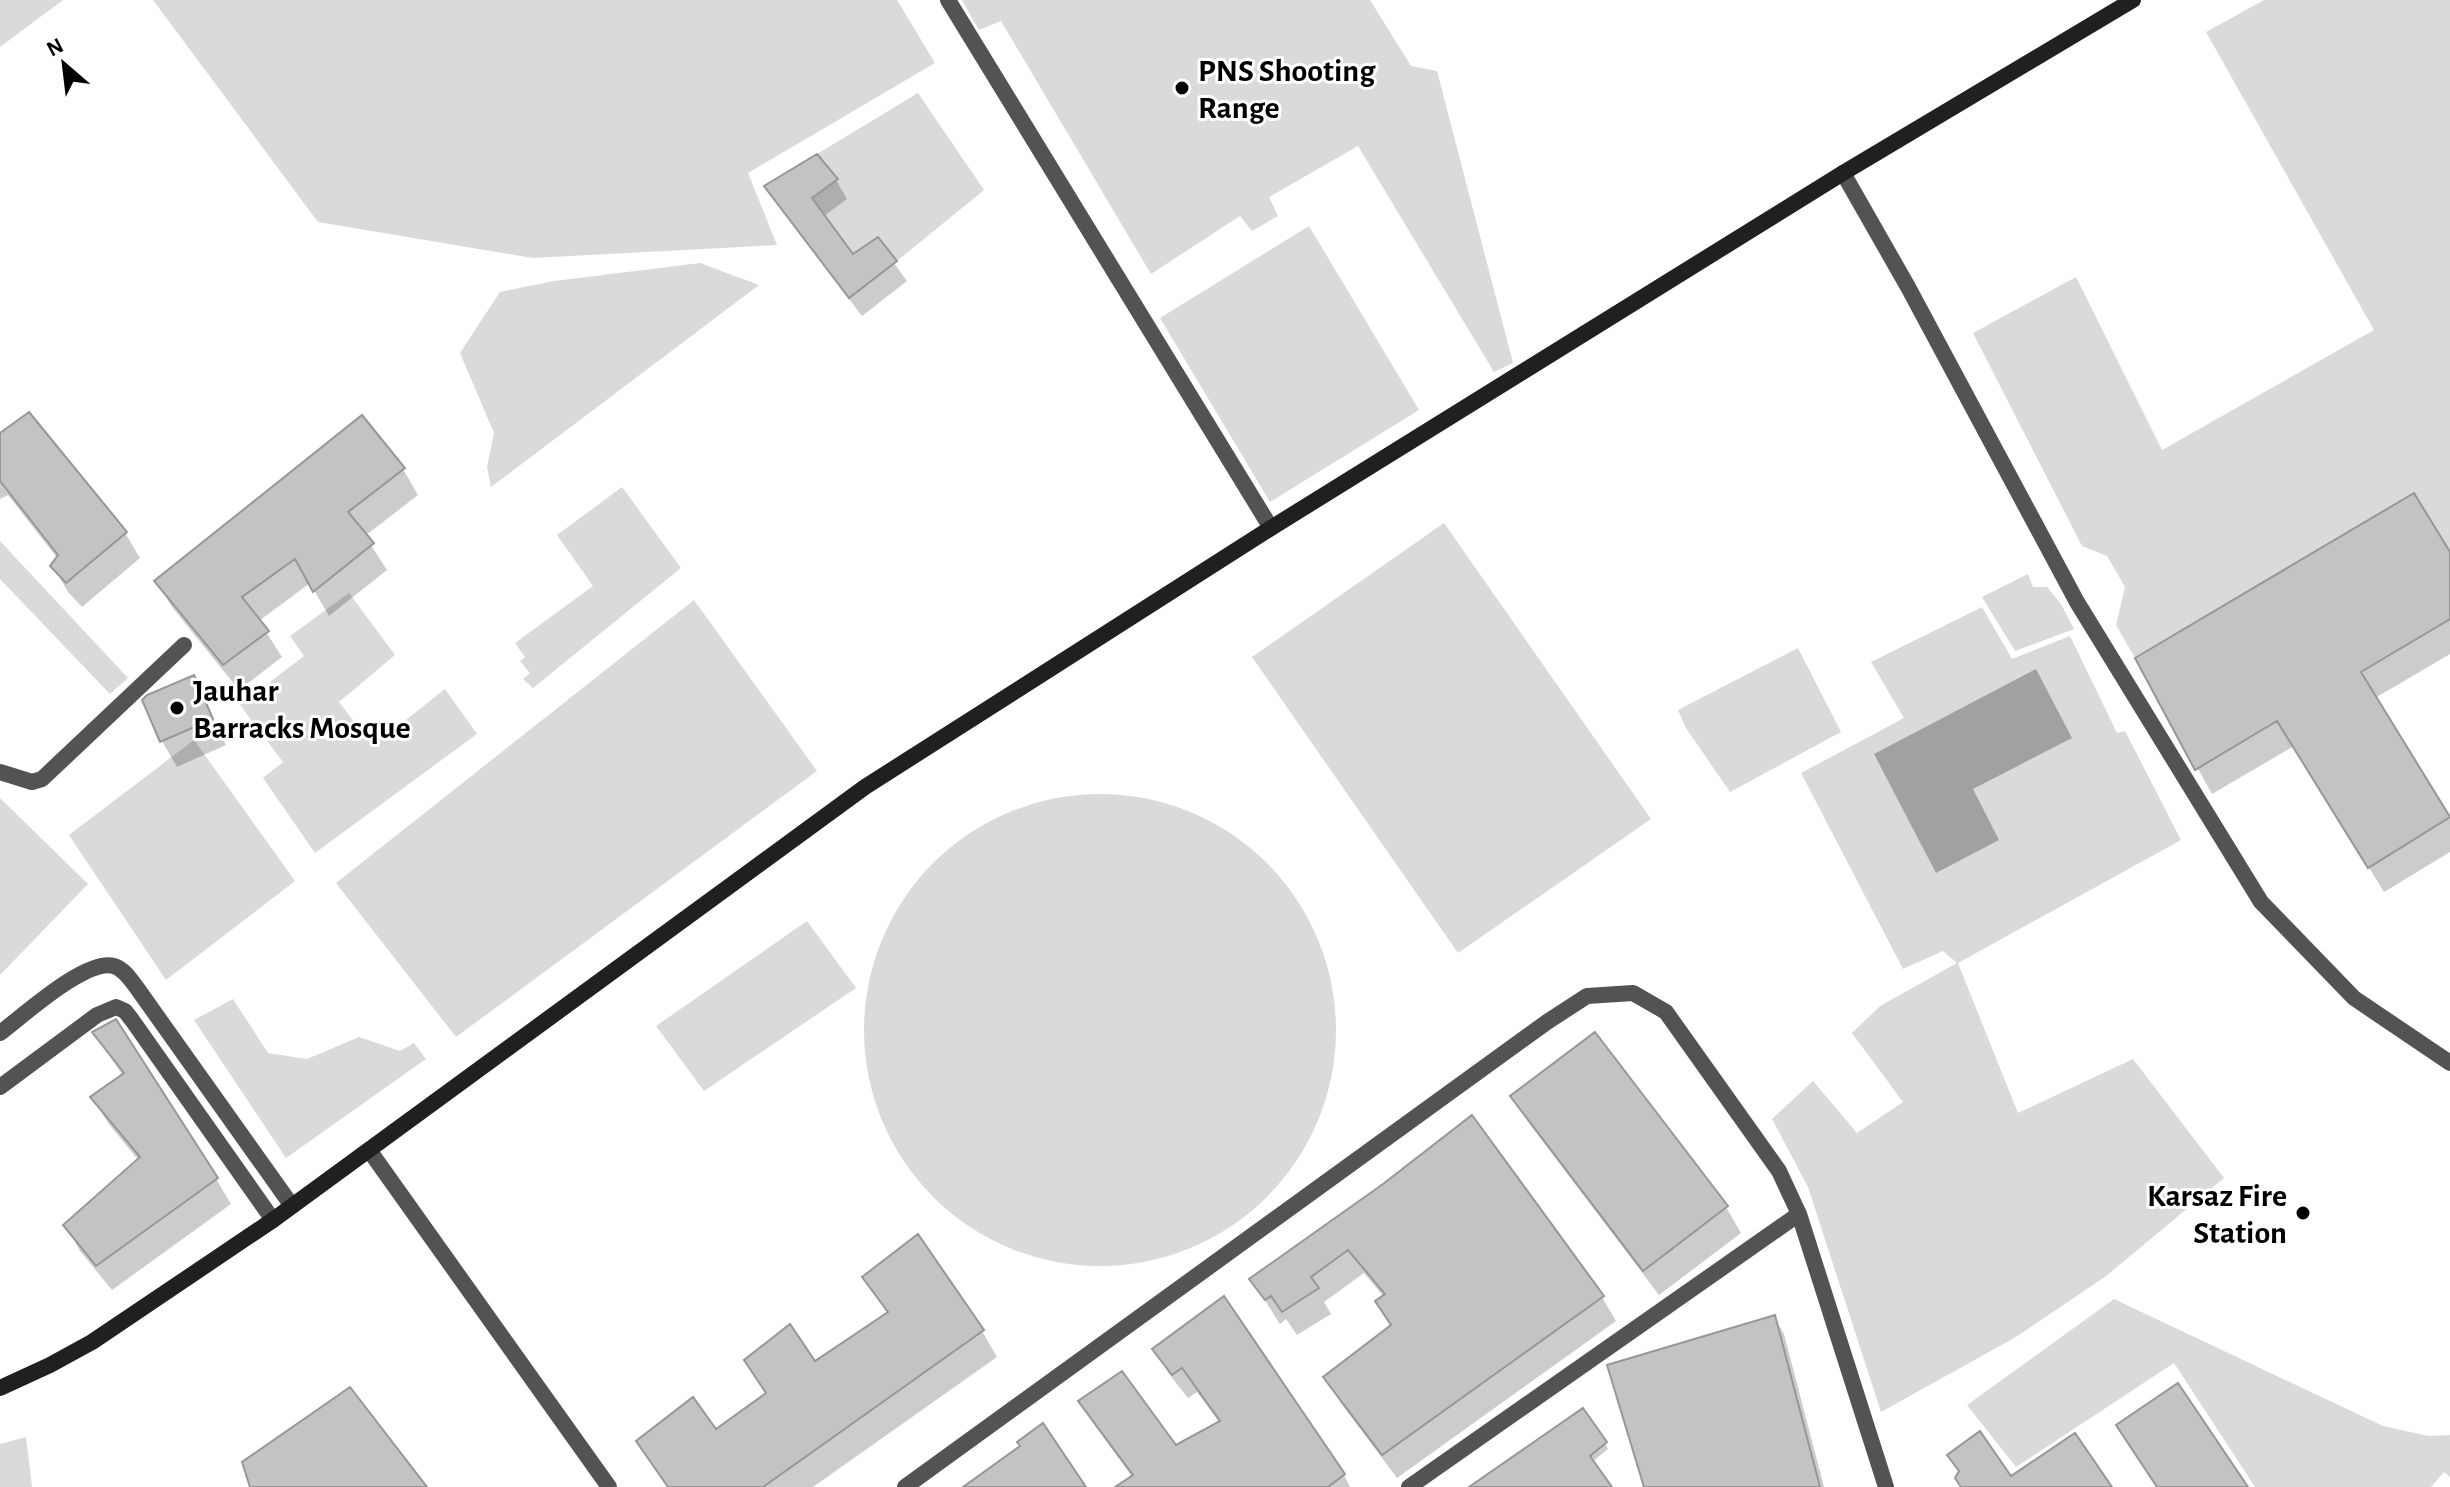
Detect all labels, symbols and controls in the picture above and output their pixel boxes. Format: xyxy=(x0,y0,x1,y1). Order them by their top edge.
north arrow xyxy=(24,24,104,104)
text: N xyxy=(43,34,67,61)
place label: PNS Shooting Range xyxy=(1198,55,1376,124)
marker: PNS Shooting Range xyxy=(1173,79,1191,97)
place label: Jauhar Barracks Mosque xyxy=(193,675,411,744)
marker: Jauhar Barracks Mosque xyxy=(168,699,186,717)
place label: Karsaz Fire Station xyxy=(2147,1180,2287,1249)
marker: Karsaz Fire Station xyxy=(2294,1204,2312,1222)

